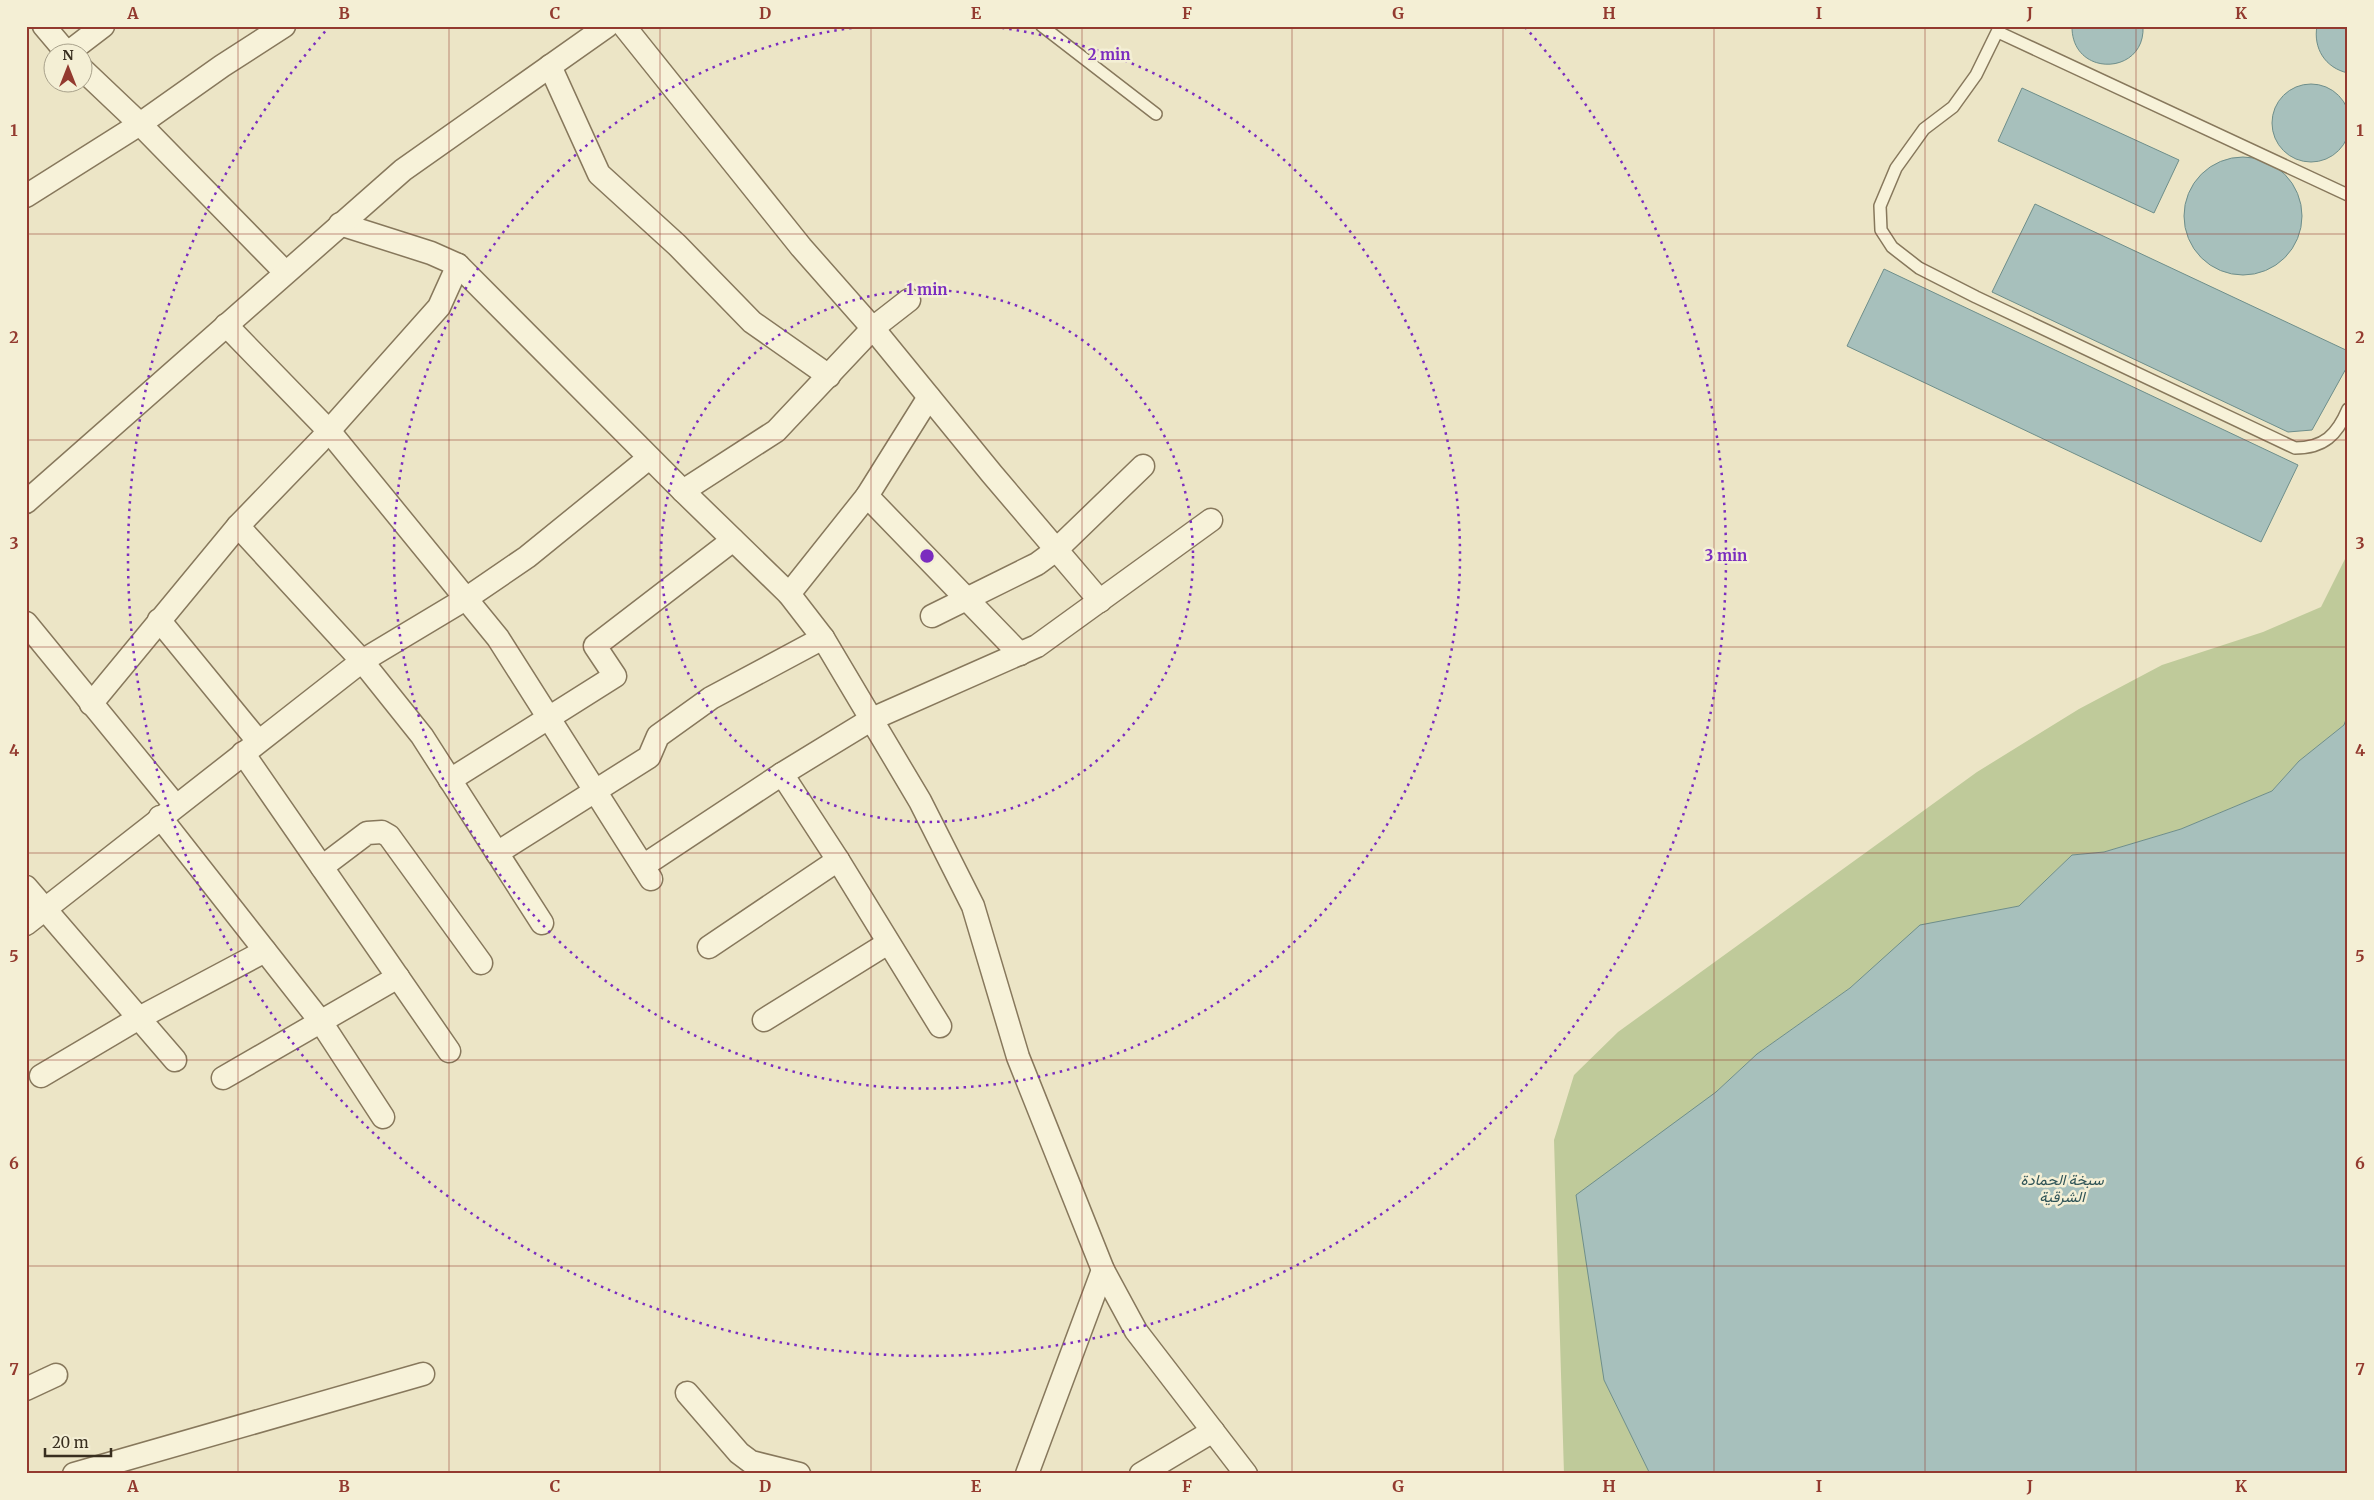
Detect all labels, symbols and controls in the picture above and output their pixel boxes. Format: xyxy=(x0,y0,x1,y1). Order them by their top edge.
text: A xyxy=(126,3,139,23)
text: B xyxy=(338,3,350,23)
text: C xyxy=(550,3,560,23)
text: D xyxy=(759,3,771,23)
text: E xyxy=(971,3,982,23)
text: F xyxy=(1182,3,1192,23)
text: G xyxy=(1392,3,1404,23)
text: H xyxy=(1602,3,1616,23)
text: I xyxy=(1816,3,1822,23)
text: J xyxy=(2026,3,2033,23)
text: K xyxy=(2235,3,2247,23)
north arrow xyxy=(42,42,92,92)
text: 2 min xyxy=(1088,45,1130,64)
text: N xyxy=(62,46,74,64)
text: 1 xyxy=(10,120,18,140)
text: 1 xyxy=(2356,120,2364,140)
text: 1 min xyxy=(907,280,947,299)
text: 2 xyxy=(9,327,19,347)
text: 2 xyxy=(2355,327,2365,347)
text: 3 xyxy=(9,533,19,553)
text: 3 xyxy=(2355,533,2365,553)
text: 3 min xyxy=(1705,546,1747,565)
centre of rings xyxy=(918,547,936,565)
text: 4 xyxy=(9,740,19,760)
text: 4 xyxy=(2355,740,2365,760)
text: 5 xyxy=(9,946,19,966)
text: 5 xyxy=(2355,946,2365,966)
text: 6 xyxy=(9,1153,19,1173)
text: 6 xyxy=(2355,1153,2365,1173)
water label: سبخة الحمادة الشرقية xyxy=(2020,1170,2105,1206)
text: 7 xyxy=(9,1359,19,1379)
text: 7 xyxy=(2355,1359,2365,1379)
scale bar xyxy=(45,1425,111,1457)
text: 20 m xyxy=(52,1433,89,1452)
text: A xyxy=(126,1476,139,1496)
text: B xyxy=(338,1476,350,1496)
text: C xyxy=(550,1476,560,1496)
text: D xyxy=(759,1476,771,1496)
text: E xyxy=(971,1476,982,1496)
text: F xyxy=(1182,1476,1192,1496)
text: G xyxy=(1392,1476,1404,1496)
text: H xyxy=(1602,1476,1616,1496)
text: I xyxy=(1816,1476,1822,1496)
text: J xyxy=(2026,1476,2033,1496)
text: K xyxy=(2235,1476,2247,1496)

